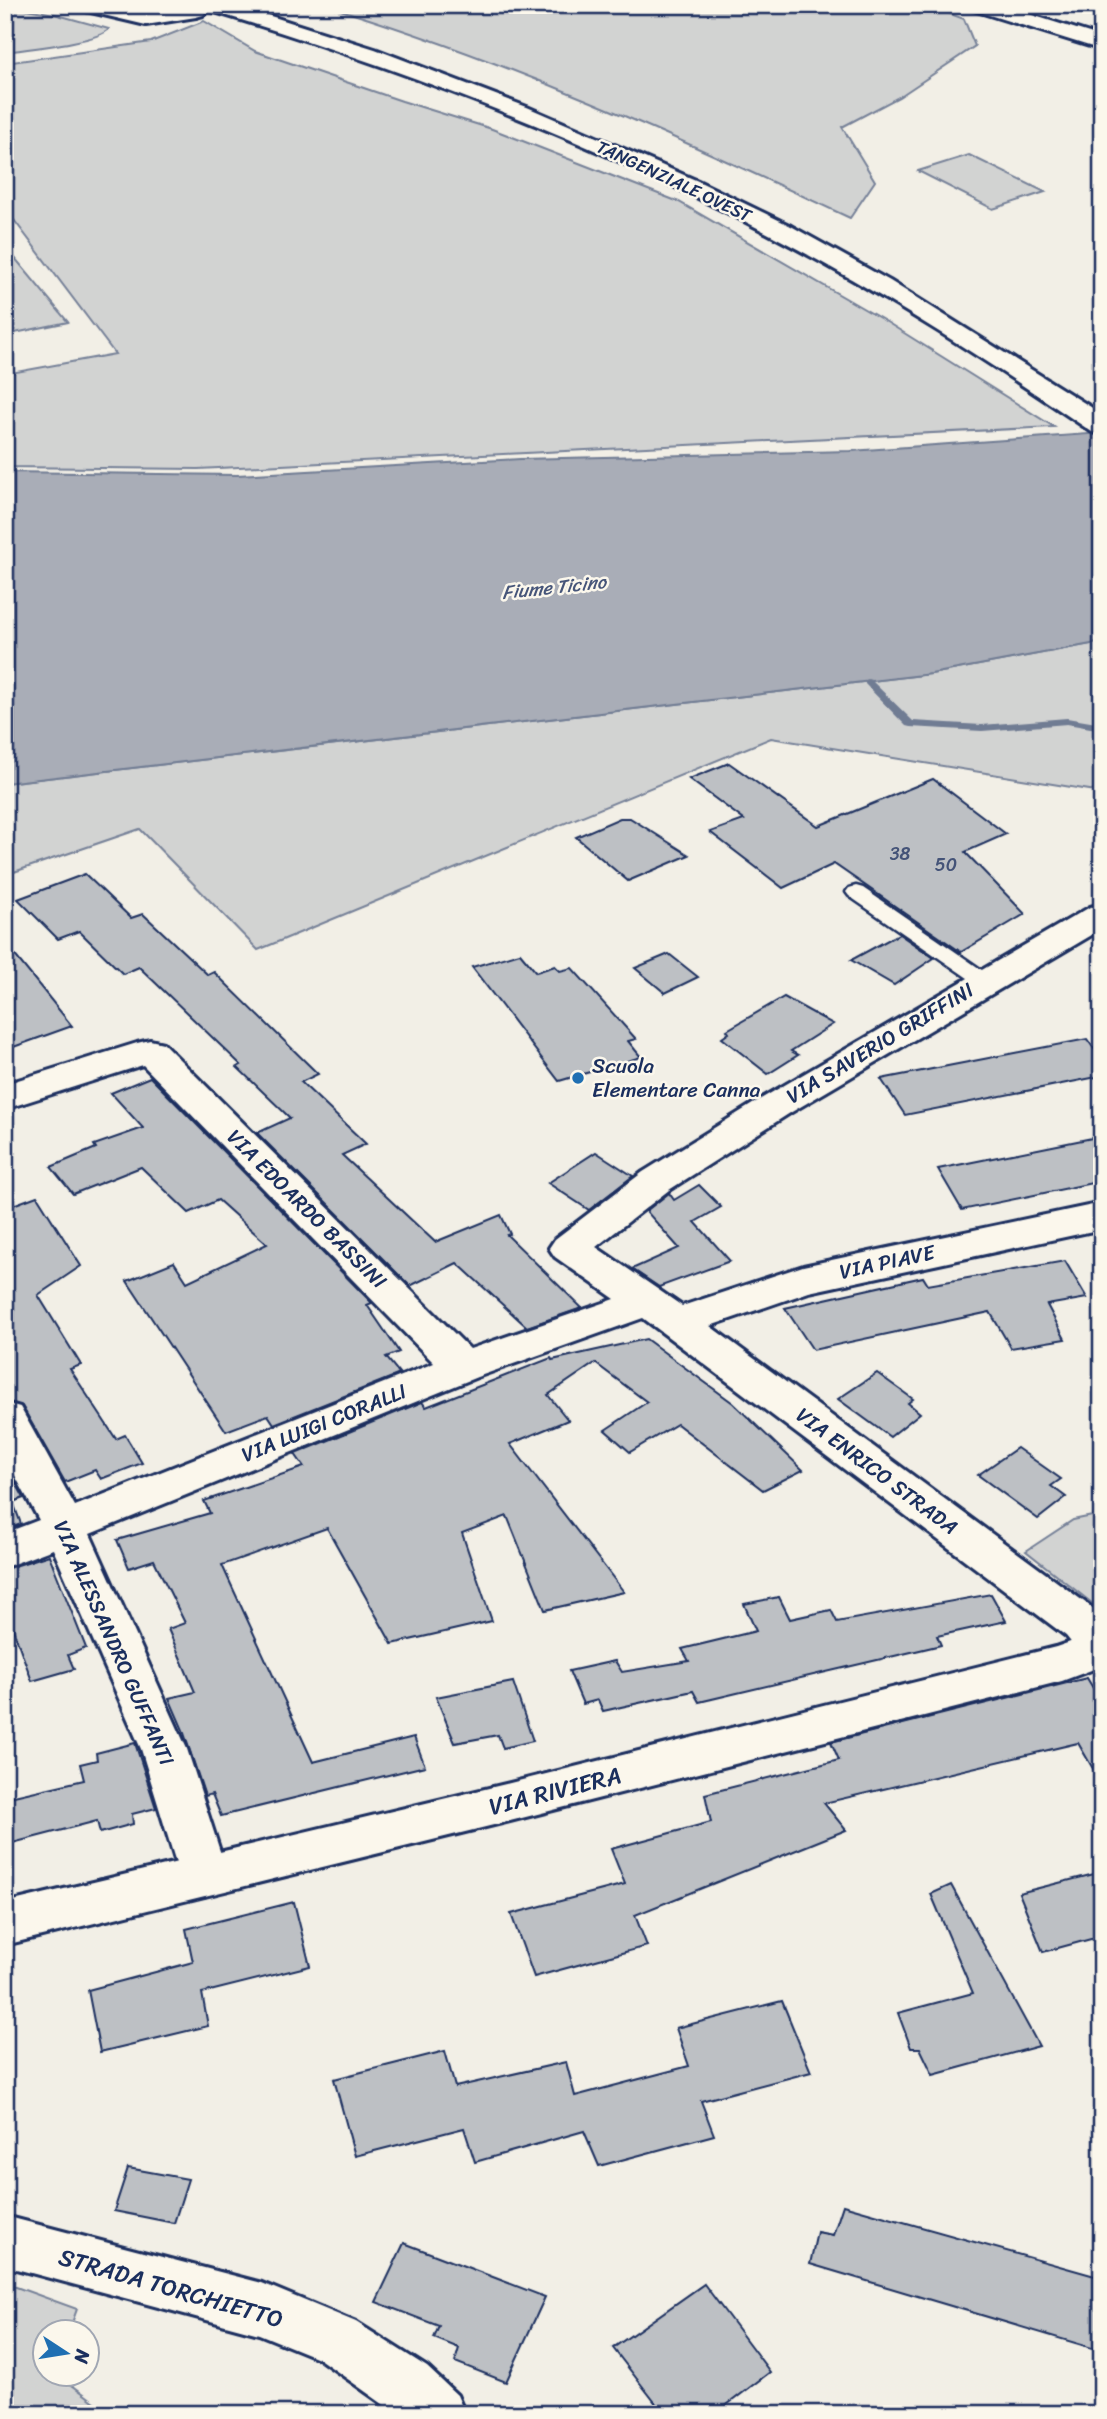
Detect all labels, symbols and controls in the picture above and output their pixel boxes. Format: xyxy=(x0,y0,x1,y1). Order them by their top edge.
street label: TANGENZIALE OVEST xyxy=(591,131,758,231)
water label: Fiume Ticino xyxy=(500,565,609,609)
house number: 38 xyxy=(890,838,911,870)
house number: 50 xyxy=(935,849,957,881)
street label: VIA SAVERIO GRIFFINI xyxy=(779,971,982,1114)
place label: Scuola Elementare Canna xyxy=(592,1047,761,1109)
marker: Scuola Elementare Canna xyxy=(570,1070,586,1086)
street label: VIA EDOARDO BASSINI xyxy=(218,1120,397,1299)
street label: VIA PIAVE xyxy=(836,1233,940,1291)
street label: VIA LUIGI CORALLI xyxy=(236,1372,413,1473)
street label: VIA ENRICO STRADA xyxy=(787,1397,967,1545)
street label: VIA ALESSANDRO GUFFANTI xyxy=(43,1514,186,1773)
street label: VIA RIVIERA xyxy=(485,1754,625,1828)
street label: STRADA TORCHIETTO xyxy=(54,2236,288,2340)
north arrow xyxy=(32,2318,102,2388)
text: N xyxy=(64,2346,100,2367)

